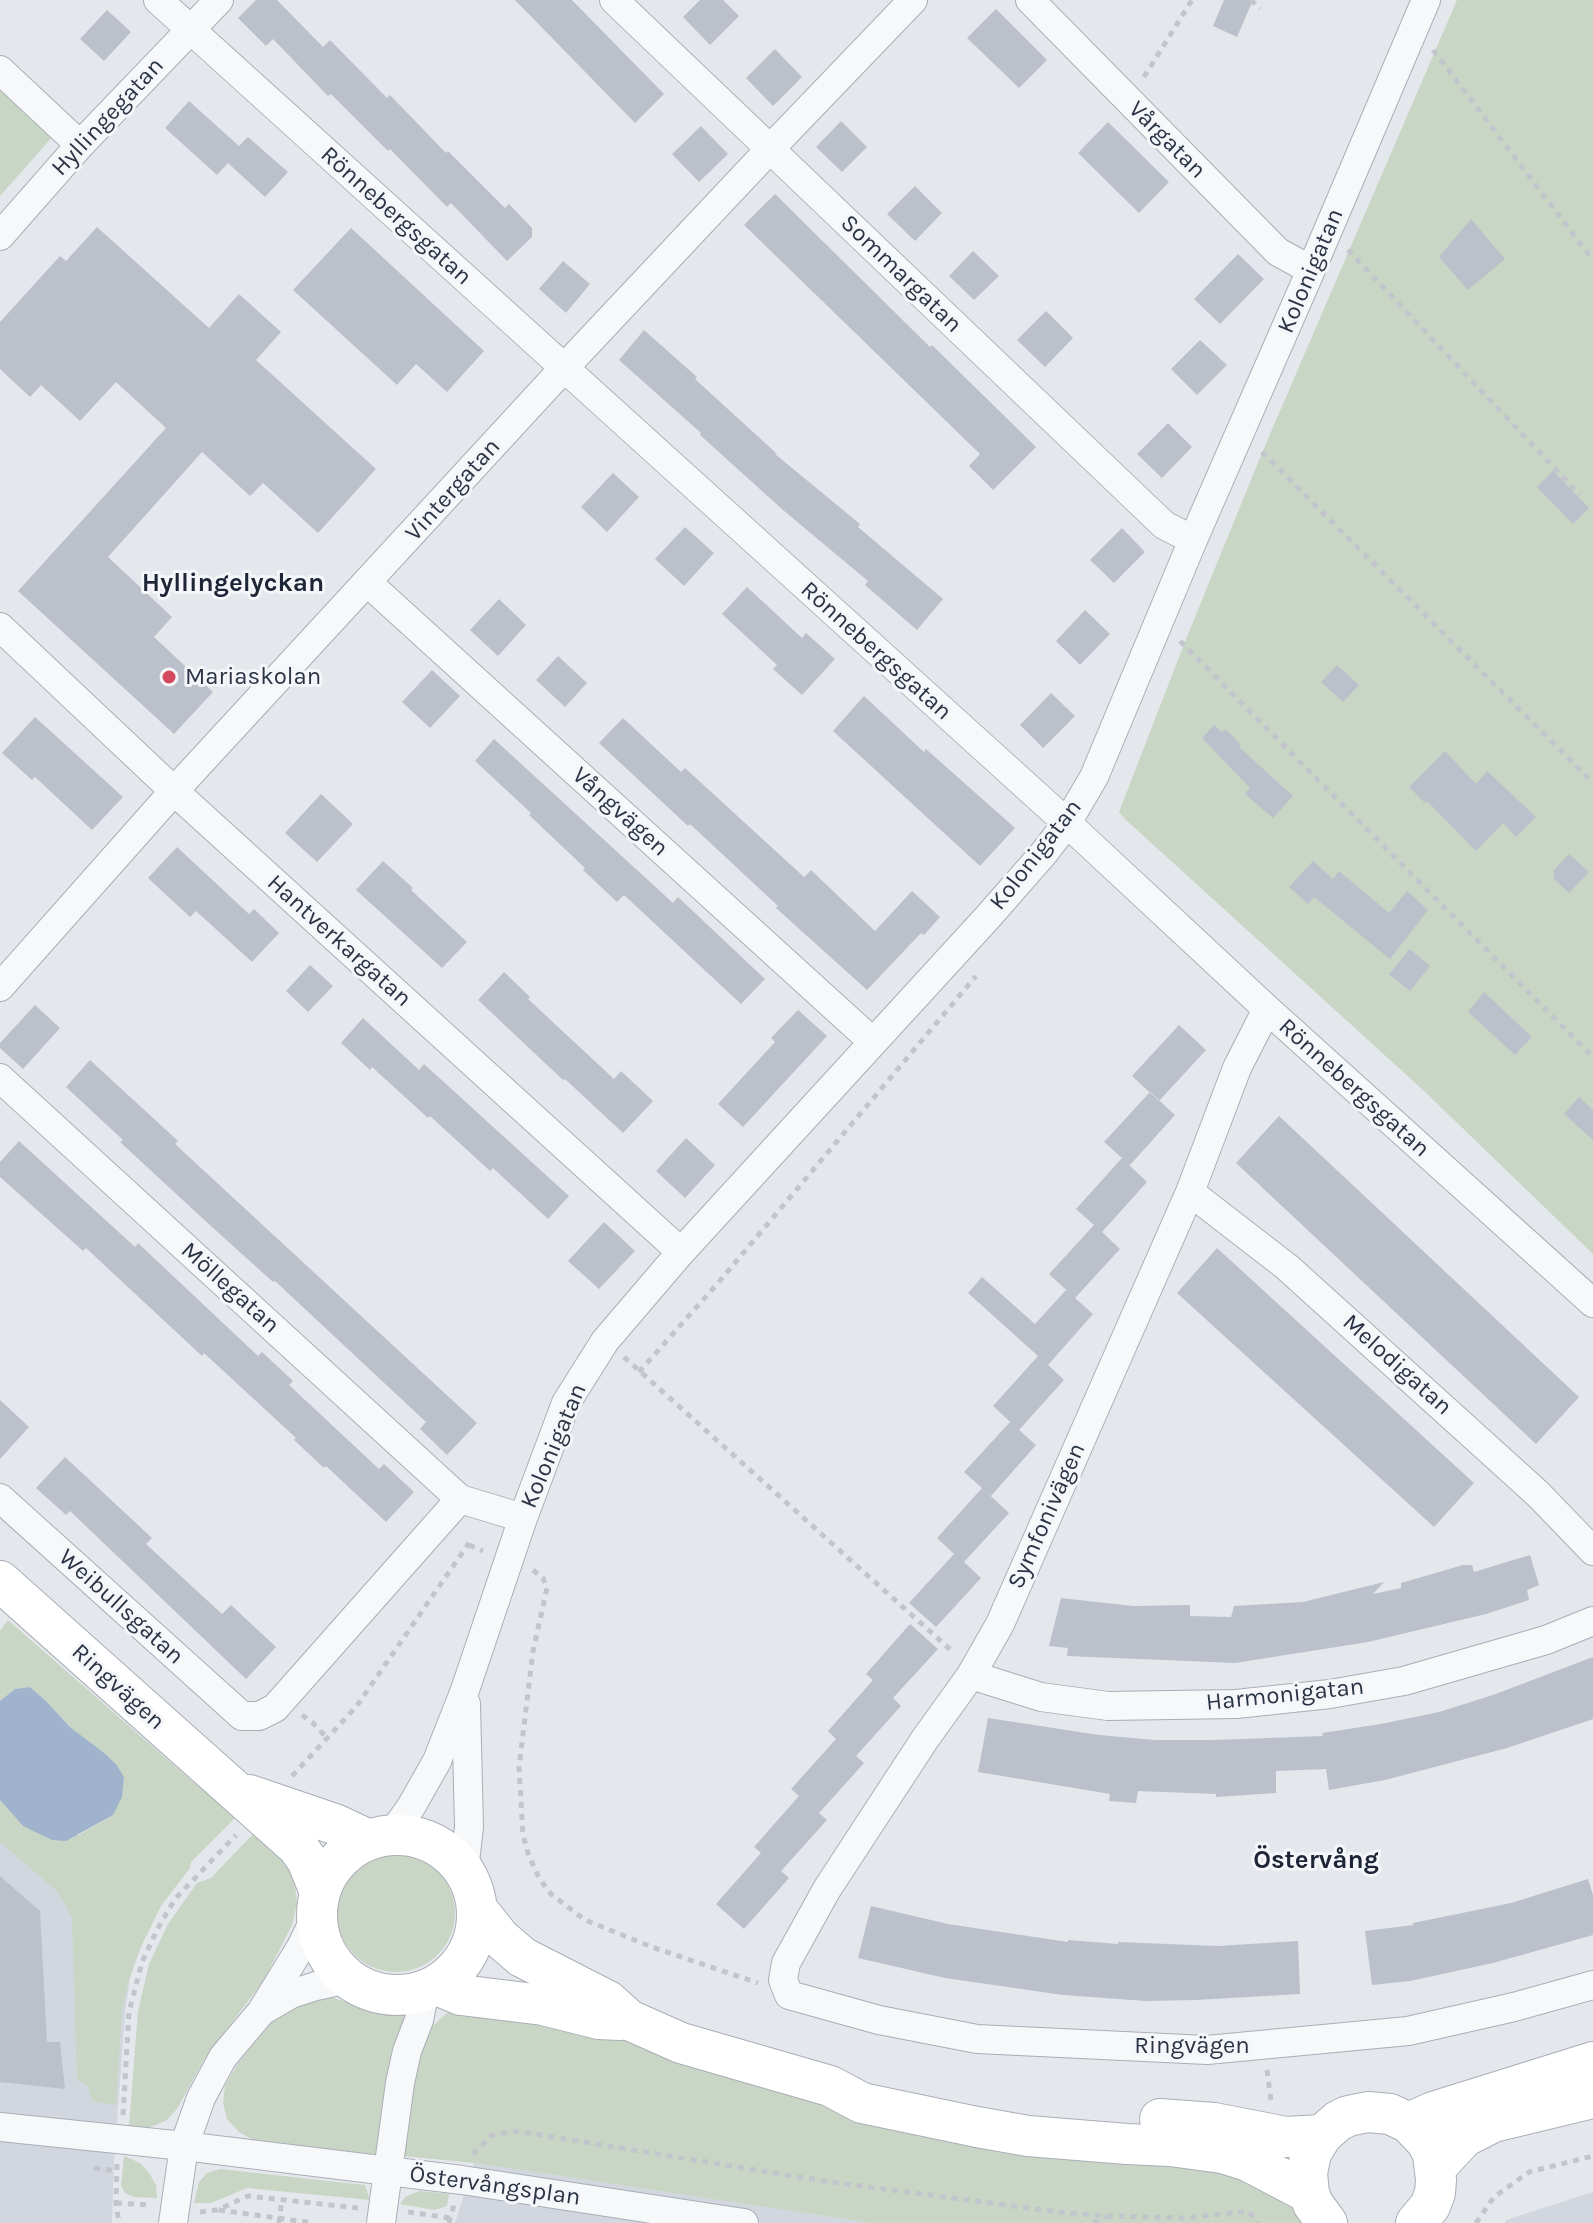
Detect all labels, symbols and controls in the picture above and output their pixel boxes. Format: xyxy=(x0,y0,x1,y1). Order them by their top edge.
street label: Hyllingegatan xyxy=(46,52,170,182)
street label: Vårgatan xyxy=(1122,95,1212,185)
street label: Rönnebergsgatan xyxy=(314,141,478,291)
street label: Kolonigatan xyxy=(1272,204,1350,338)
street label: Sommargatan xyxy=(834,209,968,339)
street label: Vintergatan xyxy=(399,433,507,547)
district label: Hyllingelyckan xyxy=(142,568,324,600)
street label: Rönnebergsgatan xyxy=(794,576,958,726)
place label: Mariaskolan xyxy=(185,663,321,691)
marker: Mariaskolan xyxy=(160,668,178,686)
street label: Vångvägen xyxy=(566,761,674,863)
street label: Kolonigatan xyxy=(984,794,1088,916)
street label: Hantverkargatan xyxy=(261,869,417,1013)
street label: Rönnebergsgatan xyxy=(1272,1013,1436,1163)
street label: Möllegatan xyxy=(175,1236,285,1340)
street label: Melodigatan xyxy=(1336,1308,1458,1422)
street label: Kolonigatan xyxy=(515,1379,593,1513)
street label: Symfonivägen xyxy=(1002,1439,1092,1593)
street label: Weibullsgatan xyxy=(52,1543,190,1671)
street label: Ringvägen xyxy=(65,1638,171,1736)
street label: Harmonigatan xyxy=(1205,1672,1365,1718)
district label: Östervång xyxy=(1253,1845,1379,1877)
street label: Ringvägen xyxy=(1134,2032,1250,2060)
street label: Östervångsplan xyxy=(408,2160,582,2212)

